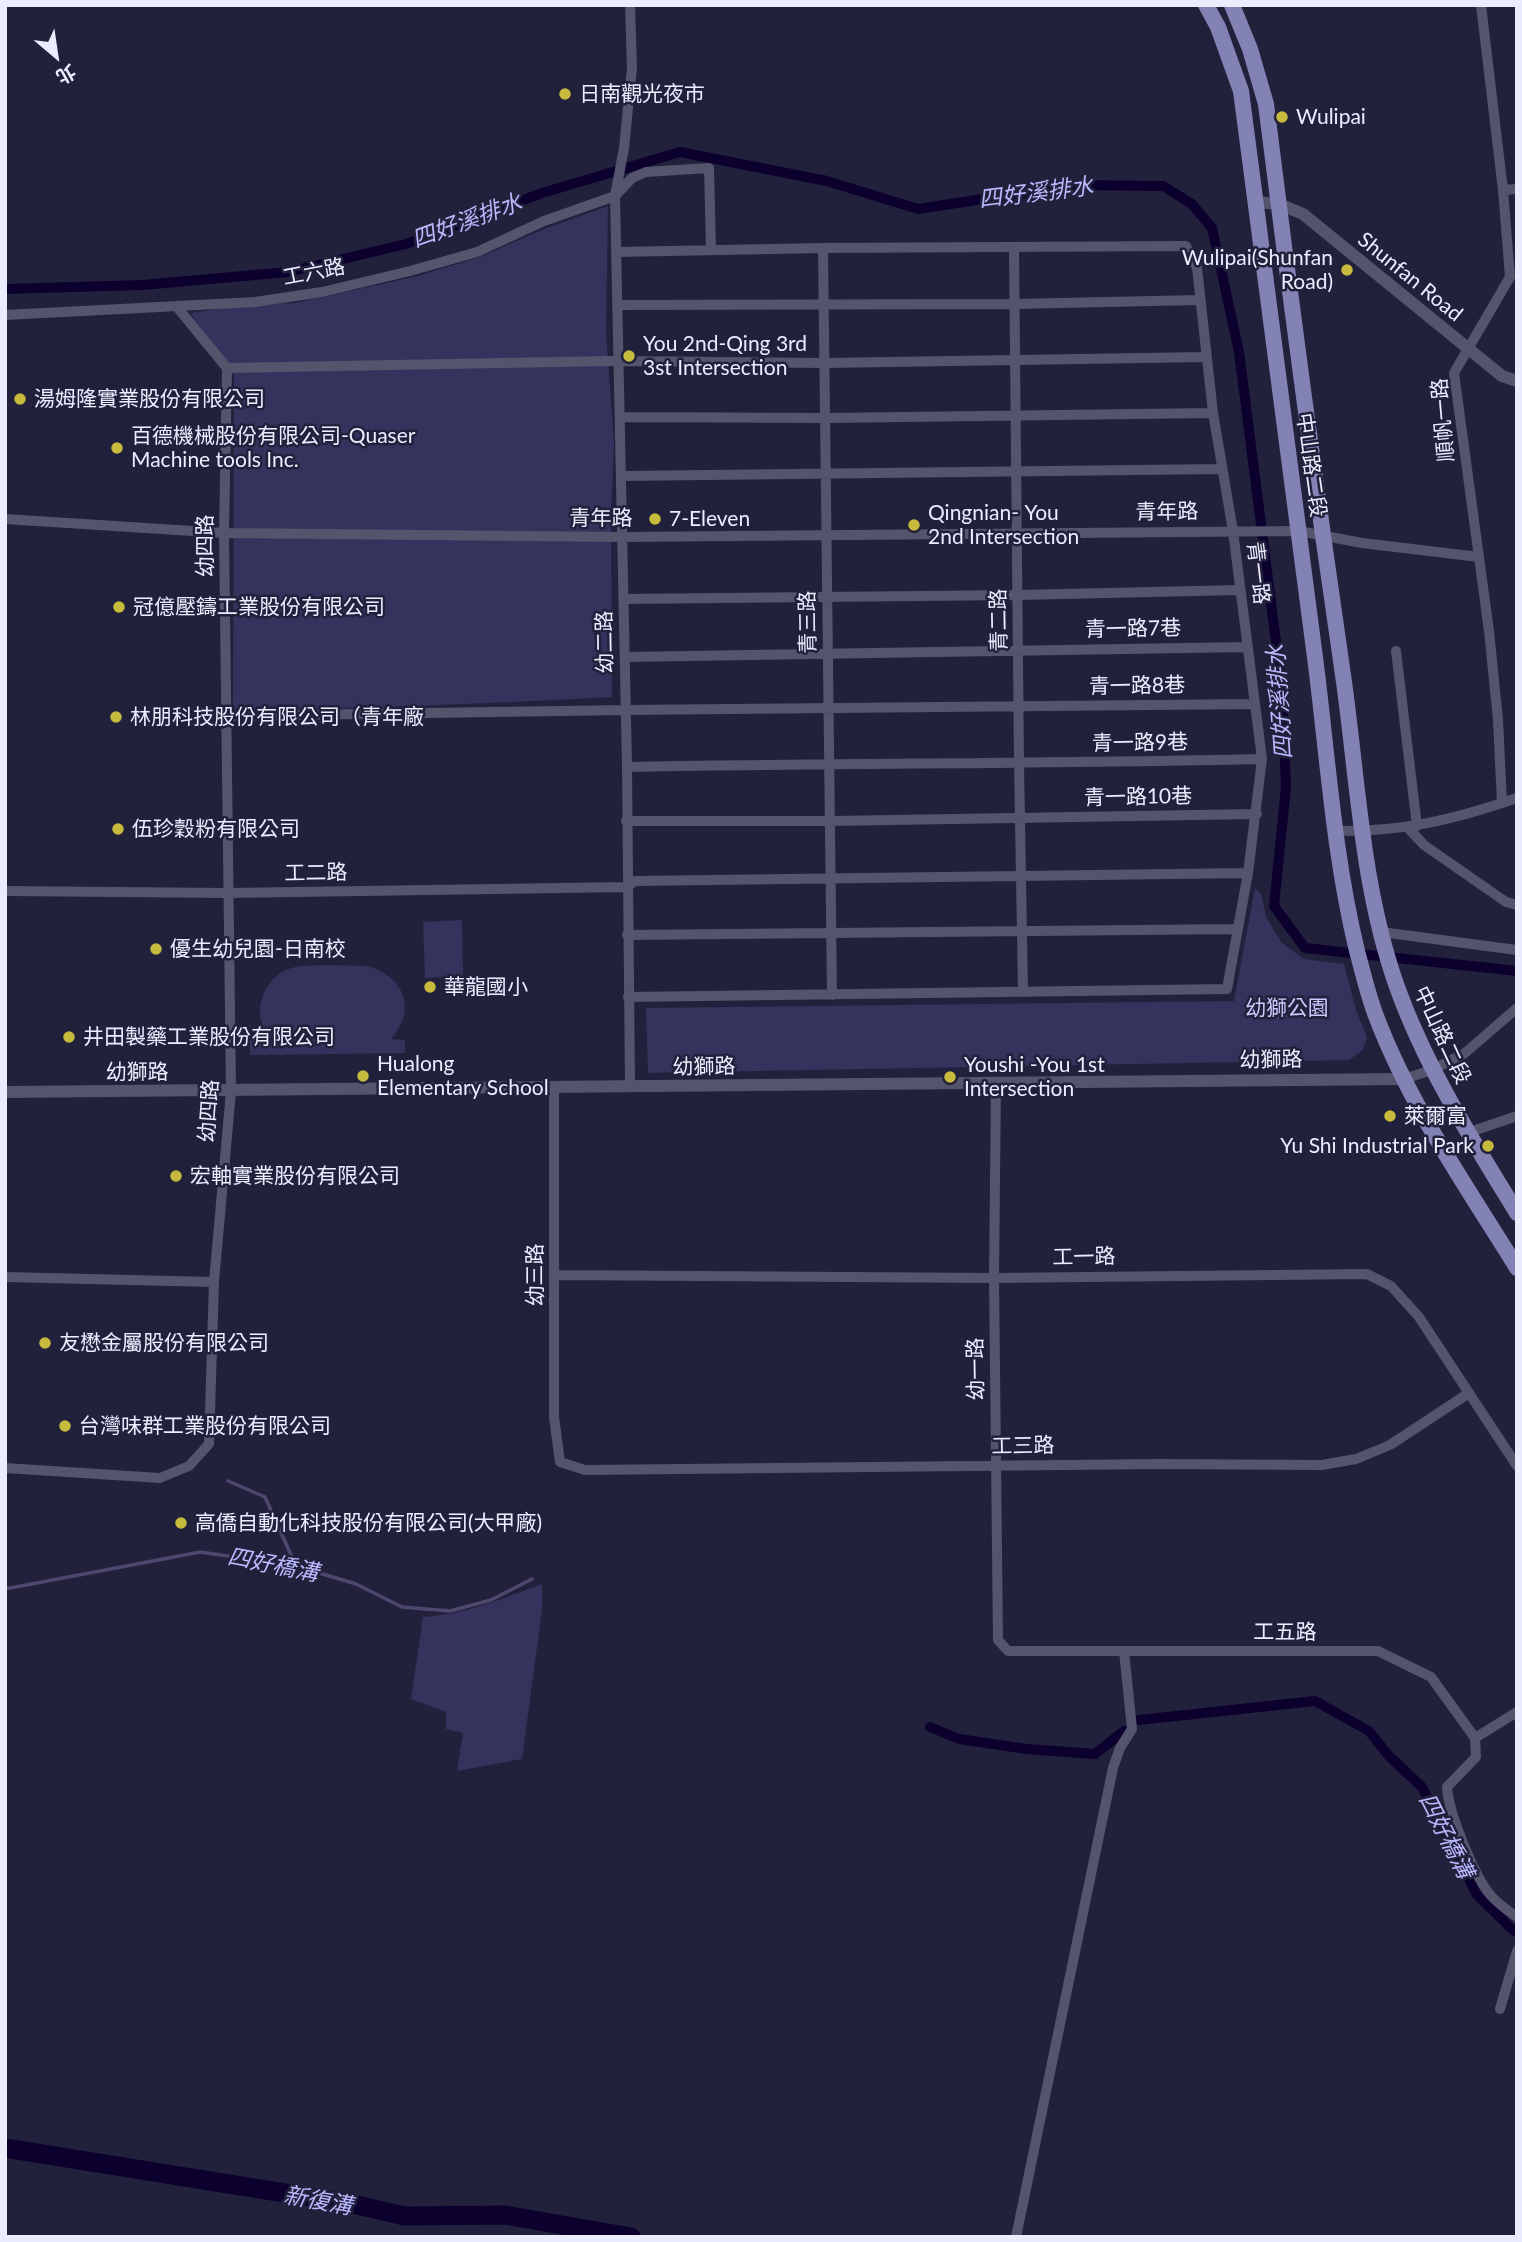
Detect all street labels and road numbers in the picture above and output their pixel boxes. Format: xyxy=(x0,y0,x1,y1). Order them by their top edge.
street label: Shunfan Road xyxy=(1352,227,1468,327)
street label: 工六路 xyxy=(281,254,347,290)
street label: 順帆一路 xyxy=(1427,377,1459,463)
street label: 中山路二段 xyxy=(1291,411,1331,519)
street label: 青年路 xyxy=(1135,499,1199,525)
street label: 青年路 xyxy=(570,505,632,531)
street label: 幼四路 xyxy=(192,515,218,577)
street label: 青一路 xyxy=(1242,540,1274,606)
street label: 青二路 xyxy=(986,588,1012,652)
street label: 青三路 xyxy=(795,590,821,654)
street label: 幼二路 xyxy=(592,610,618,674)
street label: 青一路7巷 xyxy=(1085,616,1181,642)
street label: 青一路8巷 xyxy=(1089,673,1185,699)
street label: 青一路9巷 xyxy=(1092,730,1188,756)
street label: 青一路10巷 xyxy=(1084,783,1192,811)
street label: 工二路 xyxy=(284,860,348,886)
street label: 中山路二段 xyxy=(1408,982,1476,1088)
street label: 幼獅路 xyxy=(1239,1047,1303,1073)
street label: 幼獅路 xyxy=(672,1054,736,1080)
street label: 幼獅路 xyxy=(106,1059,168,1085)
street label: 幼四路 xyxy=(194,1079,224,1143)
street label: 幼三路 xyxy=(522,1244,548,1306)
street label: 工一路 xyxy=(1052,1244,1116,1270)
street label: 幼一路 xyxy=(963,1337,989,1401)
street label: 工三路 xyxy=(991,1433,1055,1459)
street label: 工五路 xyxy=(1254,1619,1316,1645)

